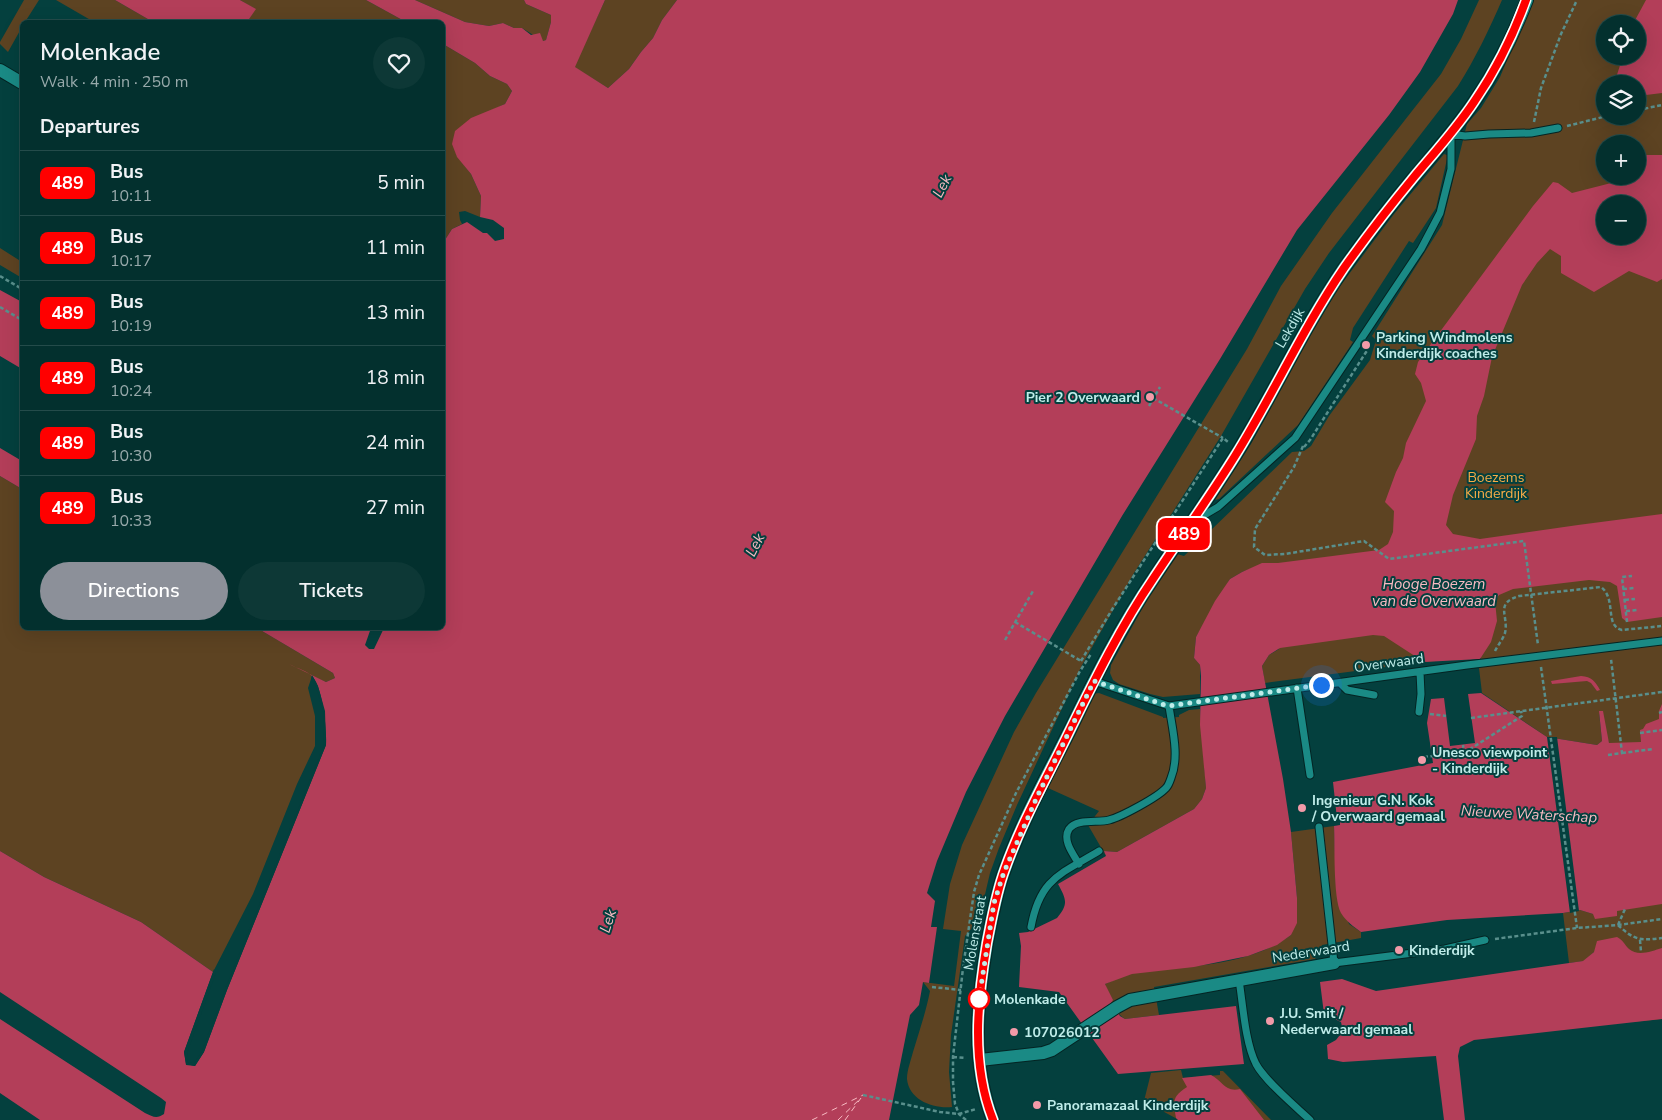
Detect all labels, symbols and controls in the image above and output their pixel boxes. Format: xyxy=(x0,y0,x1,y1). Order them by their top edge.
map controls xyxy=(1596,15,1646,245)
button: locate xyxy=(1596,15,1646,65)
text: Molenkade xyxy=(40,36,160,68)
button: heart xyxy=(373,37,425,89)
text: Walk · 4 min · 250 m xyxy=(40,71,188,93)
button: layers xyxy=(1596,75,1646,125)
text: Departures xyxy=(40,114,140,140)
button: + xyxy=(1596,135,1646,185)
text: Bus xyxy=(110,159,143,185)
text: 5 min xyxy=(377,170,425,196)
text: 489 xyxy=(51,171,84,195)
water label: Lek xyxy=(928,171,956,201)
text: 10:11 xyxy=(110,185,152,207)
button: − xyxy=(1596,195,1646,245)
text: Bus xyxy=(110,224,143,250)
text: 11 min xyxy=(366,235,425,261)
text: 489 xyxy=(51,236,84,260)
text: 10:17 xyxy=(110,250,152,272)
text: Bus xyxy=(110,289,143,315)
text: 13 min xyxy=(366,300,425,326)
text: 489 xyxy=(51,301,84,325)
street label: Lekdijk xyxy=(1271,304,1310,352)
text: 10:19 xyxy=(110,315,152,337)
place label: Parking Windmolens Kinderdijk coaches xyxy=(1376,328,1513,363)
marker: Parking Windmolens Kinderdijk coaches xyxy=(1360,339,1372,351)
text: Bus xyxy=(110,354,143,380)
text: 18 min xyxy=(366,365,425,391)
text: 489 xyxy=(51,366,84,390)
text: 10:24 xyxy=(110,380,152,402)
place label: Pier 2 Overwaard xyxy=(1026,388,1140,407)
marker: Pier 2 Overwaard xyxy=(1144,391,1156,403)
text: Bus xyxy=(110,419,143,445)
text: 24 min xyxy=(366,430,425,456)
text: 489 xyxy=(51,431,84,455)
text: 10:30 xyxy=(110,445,152,467)
park label: Boezems Kinderdijk xyxy=(1465,468,1528,503)
text: Bus xyxy=(110,484,143,510)
text: 27 min xyxy=(366,495,425,521)
text: 489 xyxy=(51,496,84,520)
text: 10:33 xyxy=(110,510,152,532)
line badge: 489 xyxy=(1155,518,1213,550)
text: 489 xyxy=(1168,522,1200,546)
water label: Lek xyxy=(741,530,769,560)
button: Directions xyxy=(40,562,228,620)
button: Tickets xyxy=(238,562,425,620)
water label: Hooge Boezem van de Overwaard xyxy=(1372,574,1496,611)
street label: Overwaard xyxy=(1353,649,1425,677)
your location xyxy=(1309,673,1334,698)
place label: Unesco viewpoint - Kinderdijk xyxy=(1432,743,1548,778)
marker: Unesco viewpoint - Kinderdijk xyxy=(1416,754,1428,766)
place label: Ingenieur G.N. Kok / Overwaard gemaal xyxy=(1311,791,1445,826)
water label: Nieuwe Waterschap xyxy=(1460,800,1598,828)
marker: Ingenieur G.N. Kok / Overwaard gemaal xyxy=(1296,802,1308,814)
street label: Molenstraat xyxy=(959,894,991,972)
water label: Lek xyxy=(595,906,621,935)
street label: Nederwaard xyxy=(1271,936,1351,968)
place label: Kinderdijk xyxy=(1409,941,1475,960)
marker: Kinderdijk xyxy=(1393,944,1405,956)
marker: Molenkade xyxy=(968,988,990,1010)
place label: Molenkade xyxy=(994,990,1066,1009)
place label: J.U. Smit / Nederwaard gemaal xyxy=(1279,1004,1413,1039)
marker: J.U. Smit / Nederwaard gemaal xyxy=(1264,1015,1276,1027)
place label: 107026012 xyxy=(1024,1023,1100,1042)
marker: 107026012 xyxy=(1008,1026,1020,1038)
place label: Panoramazaal Kinderdijk xyxy=(1047,1096,1209,1115)
marker: Panoramazaal Kinderdijk xyxy=(1031,1099,1043,1111)

